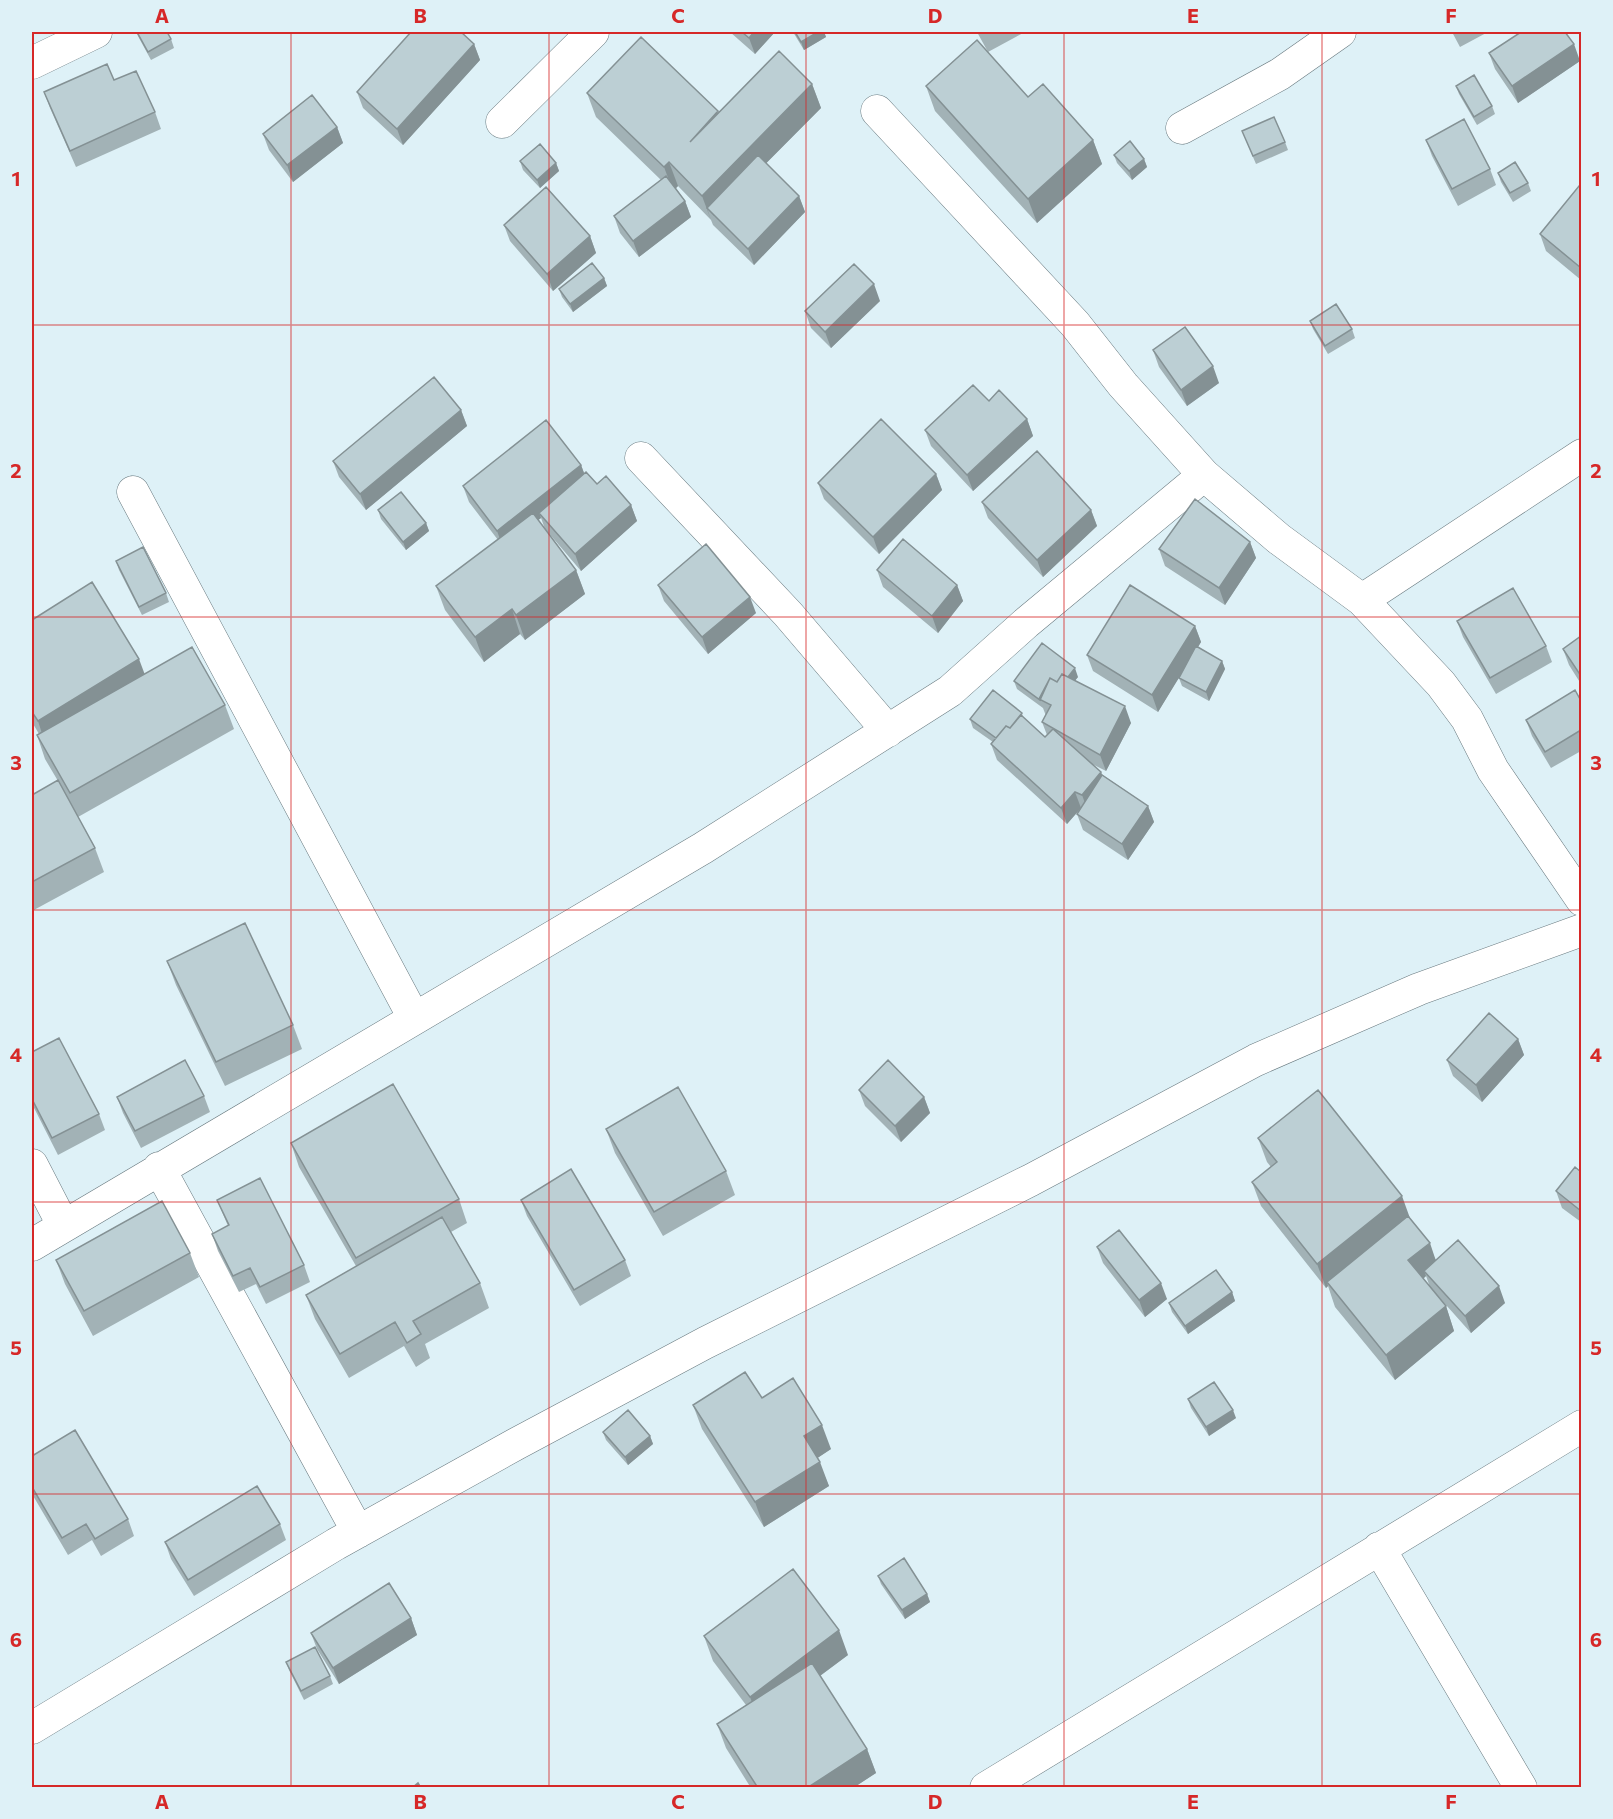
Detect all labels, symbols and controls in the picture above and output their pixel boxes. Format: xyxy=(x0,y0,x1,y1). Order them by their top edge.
text: A xyxy=(155,3,169,27)
text: B xyxy=(413,3,427,27)
text: C xyxy=(671,3,685,27)
text: D xyxy=(928,3,942,27)
text: E xyxy=(1187,3,1199,27)
text: F xyxy=(1445,3,1457,27)
text: 1 xyxy=(11,166,21,190)
text: 1 xyxy=(1591,166,1601,190)
text: 2 xyxy=(10,458,22,482)
text: 2 xyxy=(1590,458,1602,482)
text: 3 xyxy=(10,750,22,774)
text: 3 xyxy=(1590,750,1602,774)
text: 4 xyxy=(10,1042,22,1066)
text: 4 xyxy=(1590,1042,1602,1066)
text: 5 xyxy=(10,1335,22,1359)
text: 5 xyxy=(1590,1335,1602,1359)
text: 6 xyxy=(10,1627,22,1651)
text: 6 xyxy=(1590,1627,1602,1651)
text: A xyxy=(155,1789,169,1813)
text: B xyxy=(413,1789,427,1813)
text: C xyxy=(671,1789,685,1813)
text: D xyxy=(928,1789,942,1813)
text: E xyxy=(1187,1789,1199,1813)
text: F xyxy=(1445,1789,1457,1813)

